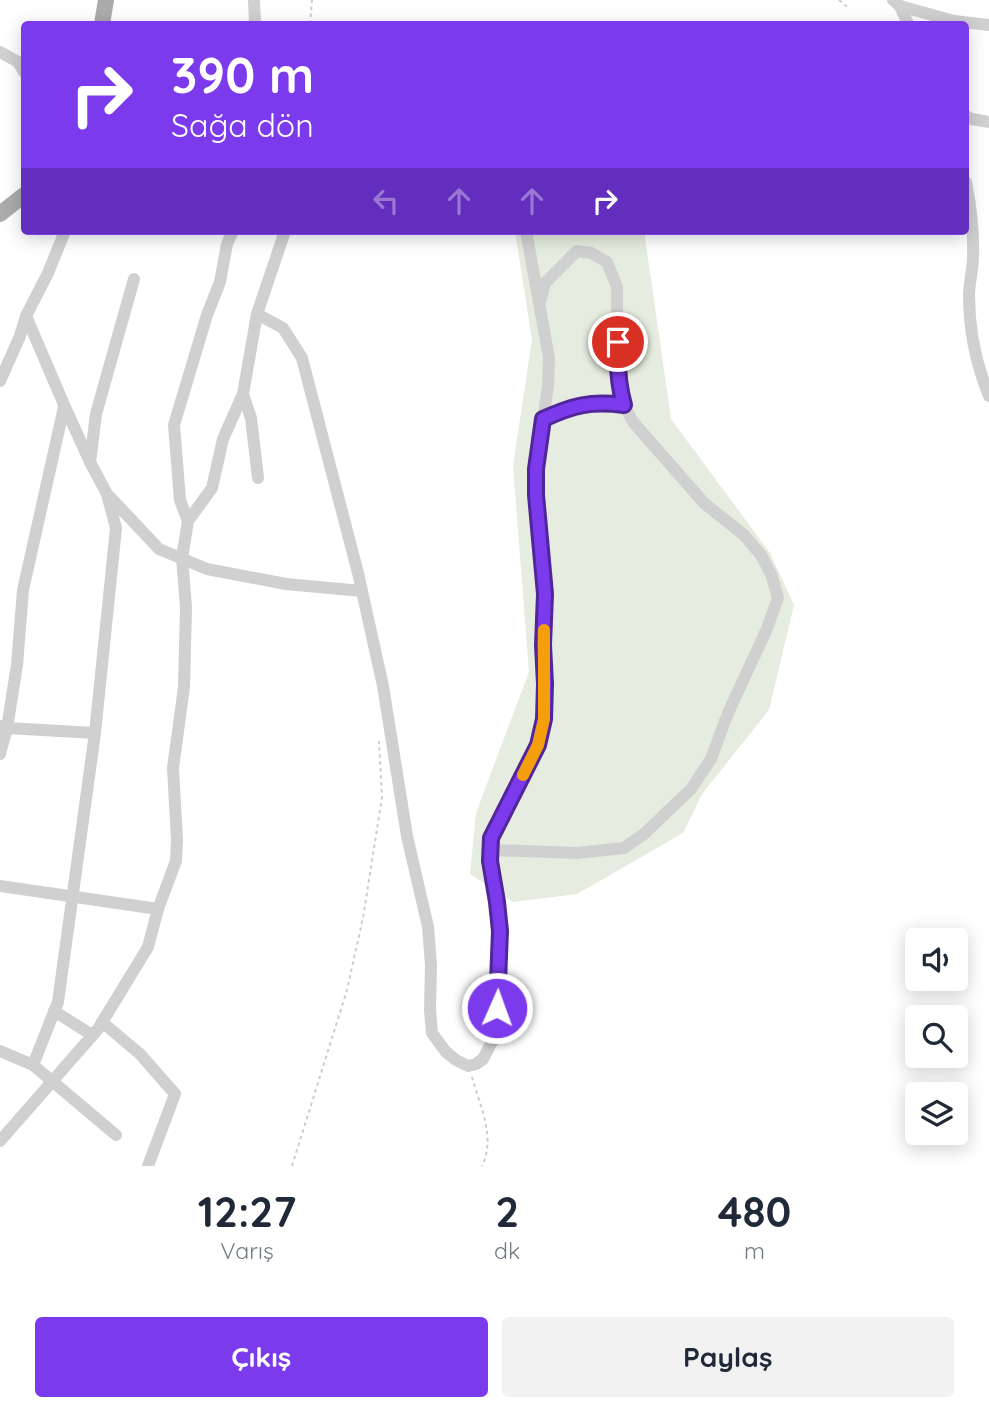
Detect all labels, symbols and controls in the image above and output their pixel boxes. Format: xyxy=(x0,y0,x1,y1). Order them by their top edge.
text: 390 m xyxy=(171,44,314,105)
icon: right xyxy=(56,49,147,140)
text: Sağa dön xyxy=(171,105,314,145)
icon: left xyxy=(367,182,405,220)
icon: ahead xyxy=(440,182,478,220)
icon: ahead xyxy=(513,182,551,220)
icon: right xyxy=(586,182,624,220)
pin xyxy=(588,312,648,372)
icon: arrive xyxy=(599,323,637,361)
map controls xyxy=(905,928,968,1145)
button: sound xyxy=(905,928,968,991)
position arrow xyxy=(460,971,534,1045)
button: search xyxy=(905,1005,968,1068)
button: layers xyxy=(905,1082,968,1145)
text: 12:27 xyxy=(198,1185,296,1238)
text: 2 xyxy=(495,1185,519,1238)
text: 480 xyxy=(718,1185,791,1238)
text: Varış xyxy=(220,1236,274,1265)
text: dk xyxy=(494,1236,520,1265)
text: m xyxy=(744,1236,765,1265)
button: Çıkış xyxy=(35,1317,488,1397)
button: Paylaş xyxy=(502,1317,954,1397)

